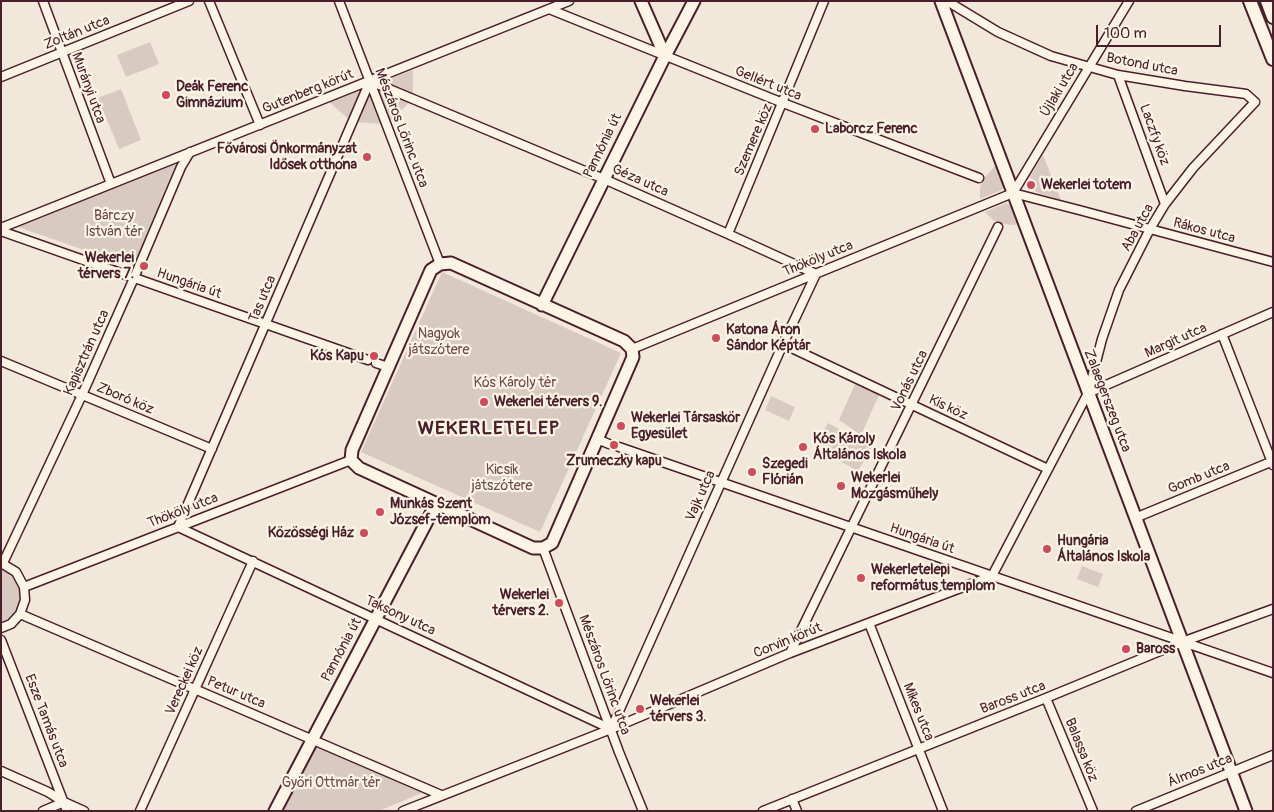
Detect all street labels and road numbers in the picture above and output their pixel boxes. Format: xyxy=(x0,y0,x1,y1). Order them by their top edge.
street label: Zoltán utca xyxy=(42,12,112,54)
street label: Murányi utca xyxy=(67,50,109,126)
street label: Botond utca xyxy=(1105,50,1179,80)
street label: Újlaki utca xyxy=(1037,60,1083,120)
street label: Gellért utca xyxy=(732,63,804,105)
street label: Gutenberg körút xyxy=(260,66,356,118)
street label: Mészáros Lőrinc utca xyxy=(371,66,431,190)
street label: Szemere köz xyxy=(731,101,777,179)
street label: Laczfy köz xyxy=(1135,102,1173,168)
street label: Pannónia út xyxy=(580,111,626,181)
street label: Géza utca xyxy=(609,161,671,201)
street label: Aba utca xyxy=(1118,201,1158,255)
street label: Rákos utca xyxy=(1171,215,1237,247)
street label: Thököly utca xyxy=(780,237,856,281)
street label: Hungária út xyxy=(154,265,224,303)
street label: Tas utca xyxy=(246,273,280,325)
street label: Kapisztrán utca xyxy=(61,308,113,398)
street label: Margit utca xyxy=(1142,320,1210,362)
street label: Zalaegerszeg utca xyxy=(1080,347,1134,455)
street label: Vonás utca xyxy=(888,348,932,414)
street label: Zboró köz xyxy=(94,379,156,419)
street label: Kis köz xyxy=(926,392,970,424)
street label: Gomb utca xyxy=(1166,458,1232,498)
street label: Vajk utca xyxy=(682,468,720,524)
street label: Thököly utca xyxy=(145,490,221,532)
street label: Hungária út xyxy=(887,520,957,558)
street label: Taksony utca xyxy=(362,592,438,640)
street label: Mészáros Lőrinc utca xyxy=(574,613,634,737)
street label: Pannónia út xyxy=(318,615,366,685)
street label: Corvin körút xyxy=(751,620,825,662)
street label: Vereckei köz xyxy=(162,644,208,718)
street label: Esze Tamás utca xyxy=(20,672,72,770)
street label: Petur utca xyxy=(204,673,268,713)
street label: Baross utca xyxy=(978,678,1048,718)
street label: Mikes utca xyxy=(899,681,937,743)
street label: Balassa köz xyxy=(1061,716,1101,784)
street label: Álmos utca xyxy=(1165,750,1235,792)

